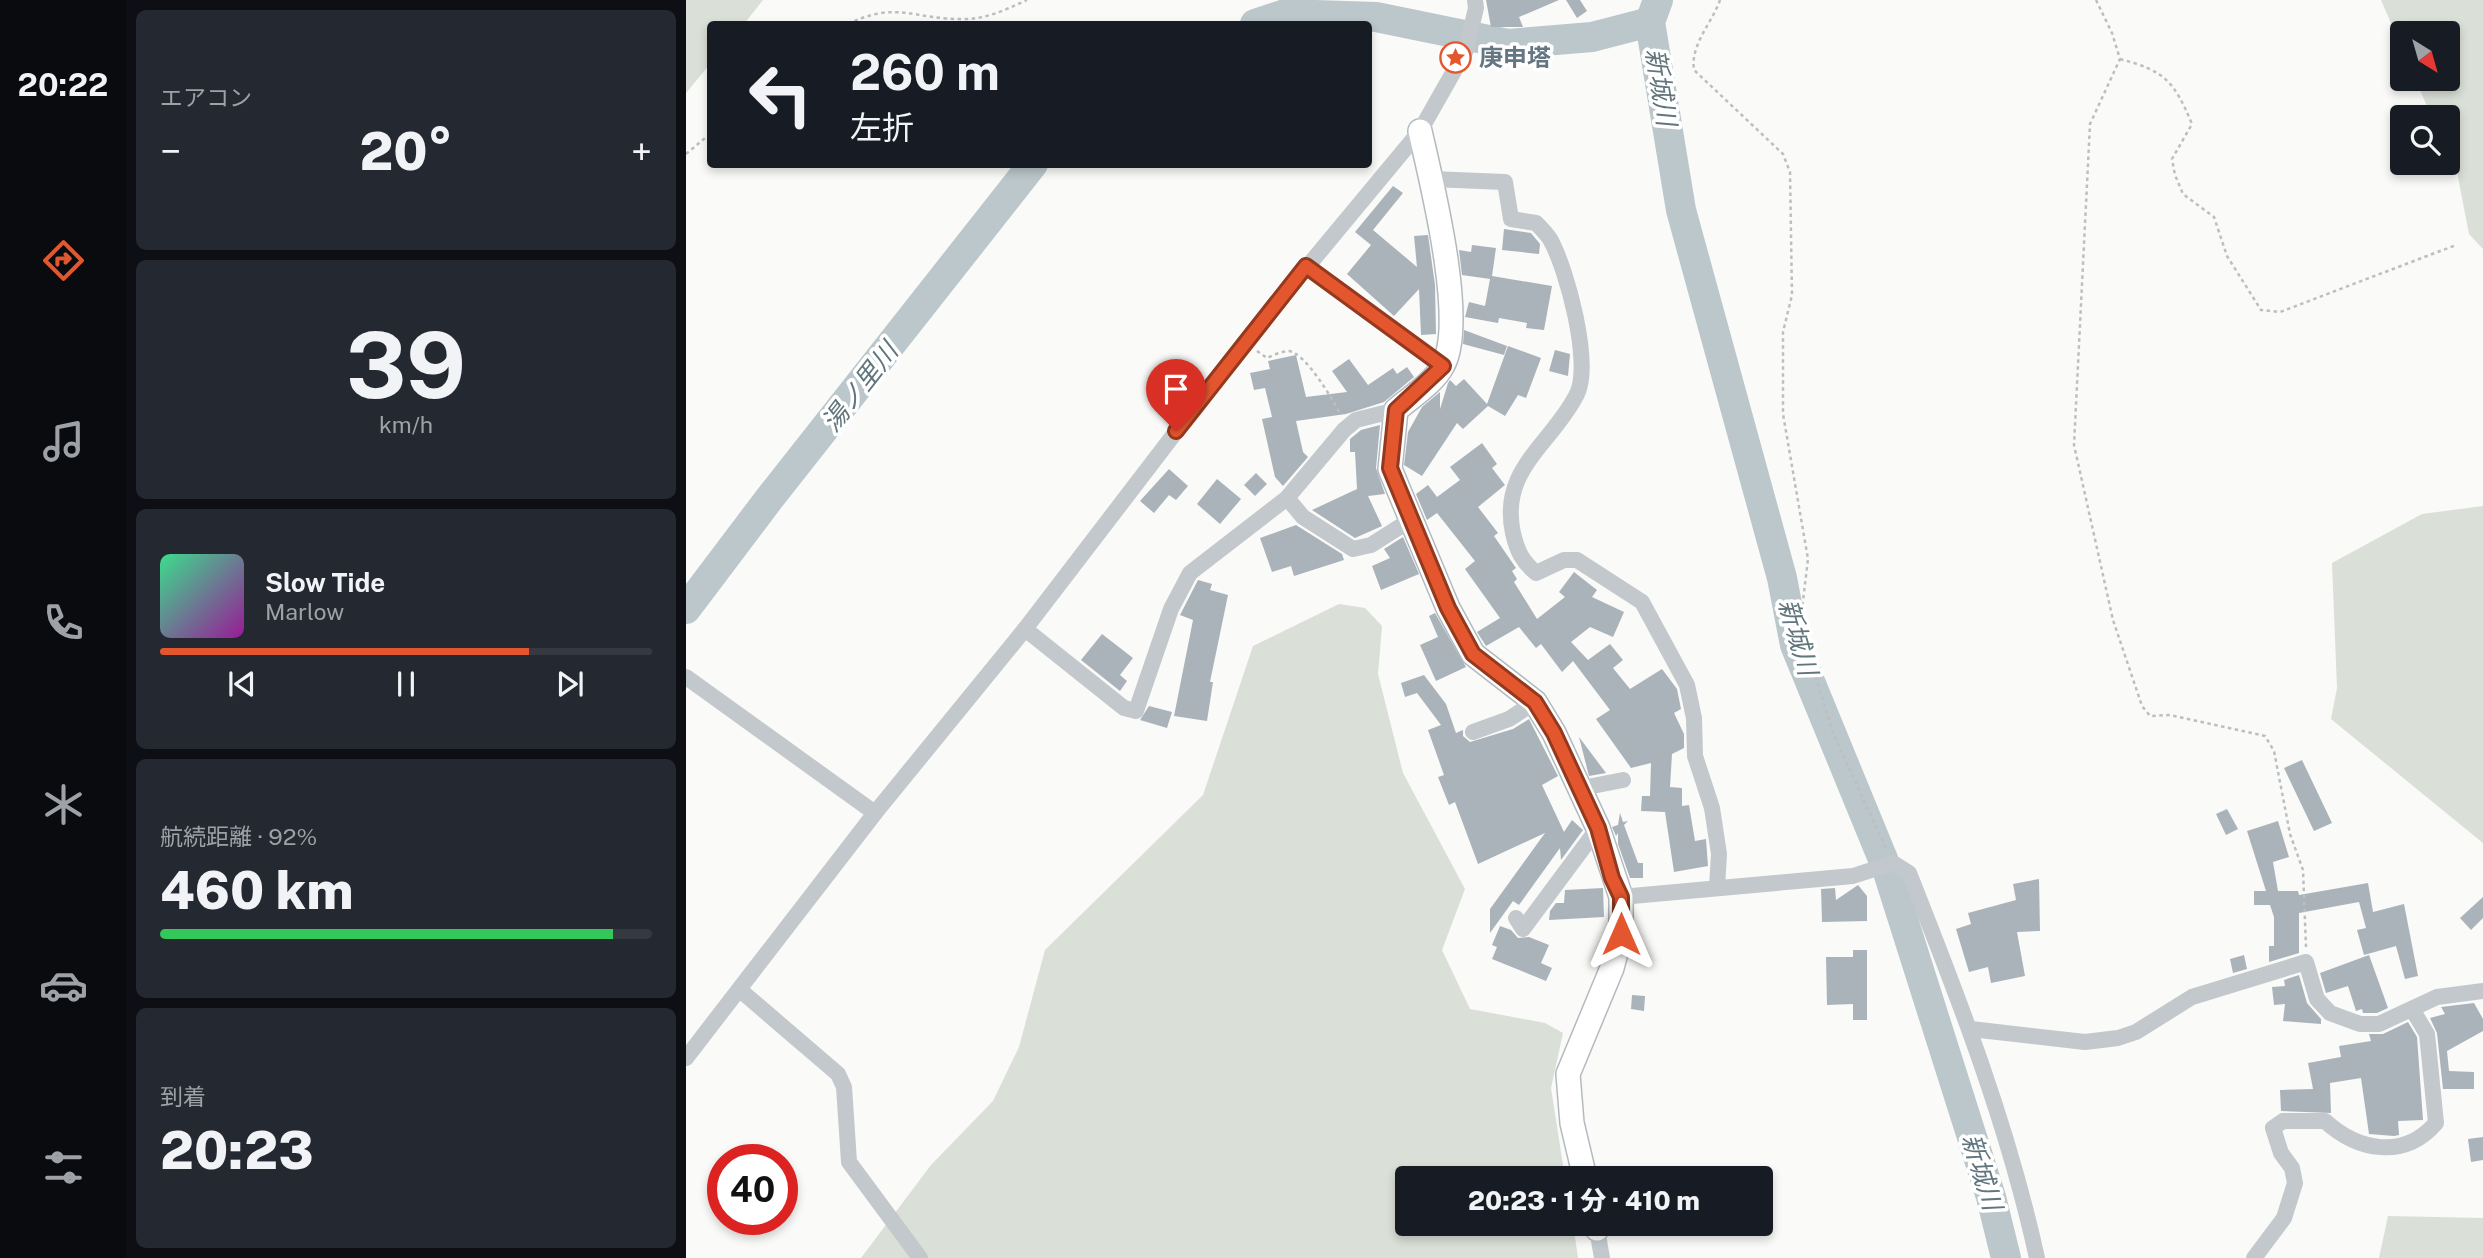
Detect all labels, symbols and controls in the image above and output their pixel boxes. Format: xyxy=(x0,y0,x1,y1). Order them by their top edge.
north arrow xyxy=(2390,21,2460,91)
map controls xyxy=(2390,21,2460,175)
place icon: 庚申塔 xyxy=(1439,41,1473,75)
text: 260 m xyxy=(850,43,1000,101)
place label: 庚申塔 xyxy=(1479,43,1551,71)
water label: 新城川 xyxy=(1640,46,1683,131)
icon: left xyxy=(735,49,826,140)
text: 20:22 xyxy=(18,66,108,103)
text: エアコン xyxy=(160,84,252,111)
button: search xyxy=(2390,105,2460,175)
text: 左折 xyxy=(850,109,914,146)
text: 20° xyxy=(359,121,453,182)
text: − xyxy=(160,129,181,174)
text: + xyxy=(631,129,652,174)
icon: directions xyxy=(39,236,88,285)
text: 39 xyxy=(346,312,466,418)
water label: 湯ノ里川 xyxy=(815,334,906,437)
pin xyxy=(1146,359,1206,431)
icon: arrive xyxy=(1157,370,1195,408)
text: km/h xyxy=(379,411,433,438)
icon: music xyxy=(39,417,88,466)
text: Slow Tide xyxy=(265,567,385,598)
water label: 新城川 xyxy=(1773,595,1825,682)
icon: phone xyxy=(39,598,88,647)
text: Marlow xyxy=(265,598,344,625)
icon: previous xyxy=(223,665,261,703)
icon: pause xyxy=(387,665,425,703)
icon: next xyxy=(551,665,589,703)
icon: climate xyxy=(39,780,88,829)
text: 航続距離 · 92% xyxy=(160,823,317,850)
text: 460 km xyxy=(160,860,353,921)
position arrow xyxy=(1584,897,1658,971)
icon: car xyxy=(39,961,88,1010)
text: 到着 xyxy=(160,1083,206,1110)
text: 20:23 xyxy=(160,1120,314,1181)
water label: 新城川 xyxy=(1956,1130,2010,1217)
icon: filters xyxy=(39,1143,88,1192)
speed limit sign: 40 xyxy=(707,1144,798,1235)
text: 20:23 · 1 分 · 410 m xyxy=(1468,1185,1700,1216)

